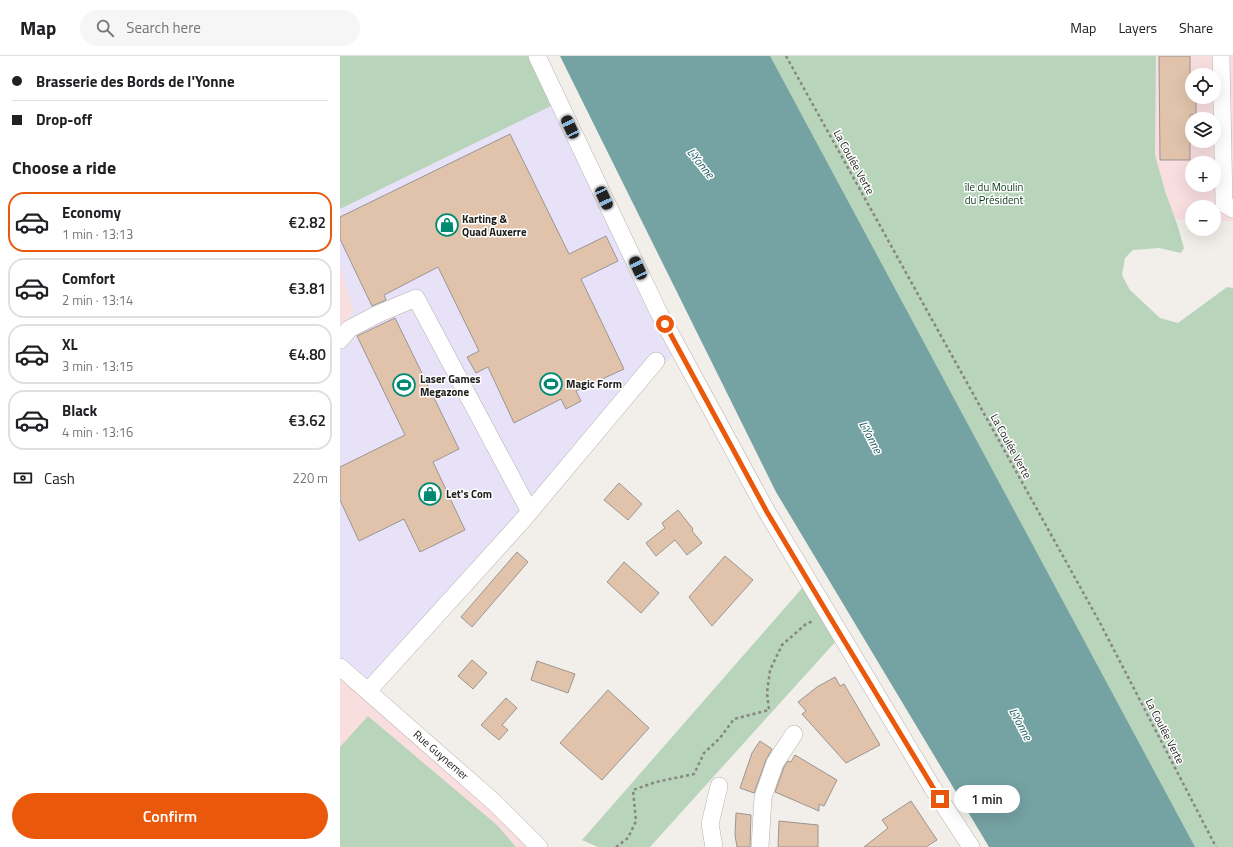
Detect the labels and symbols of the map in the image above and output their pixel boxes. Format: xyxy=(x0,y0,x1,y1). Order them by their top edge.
car xyxy=(559,114,581,140)
street label: La Coulée Verte xyxy=(830,127,879,198)
water label: L'Yonne xyxy=(683,143,720,184)
park label: île du Moulin du Président xyxy=(964,179,1023,208)
car xyxy=(593,185,615,211)
place label: Karting & Quad Auxerre xyxy=(462,211,527,240)
shop icon: Karting & Quad Auxerre xyxy=(434,212,460,238)
car xyxy=(627,255,649,281)
route start xyxy=(656,315,674,333)
place label: Laser Games Megazone xyxy=(420,371,481,400)
sports icon: Magic Form xyxy=(538,371,564,397)
sports icon: Laser Games Megazone xyxy=(391,372,417,398)
place label: Magic Form xyxy=(566,376,622,392)
street label: La Coulée Verte xyxy=(987,411,1036,482)
water label: L'Yonne xyxy=(854,417,888,458)
shop icon: Let's Com xyxy=(417,481,443,507)
place label: Let's Com xyxy=(446,486,492,502)
street label: La Coulée Verte xyxy=(1142,695,1189,767)
water label: L'Yonne xyxy=(1004,704,1038,745)
street label: Rue Guynemer xyxy=(410,726,472,784)
callout: 1 min xyxy=(954,785,1020,813)
route end xyxy=(931,790,949,808)

